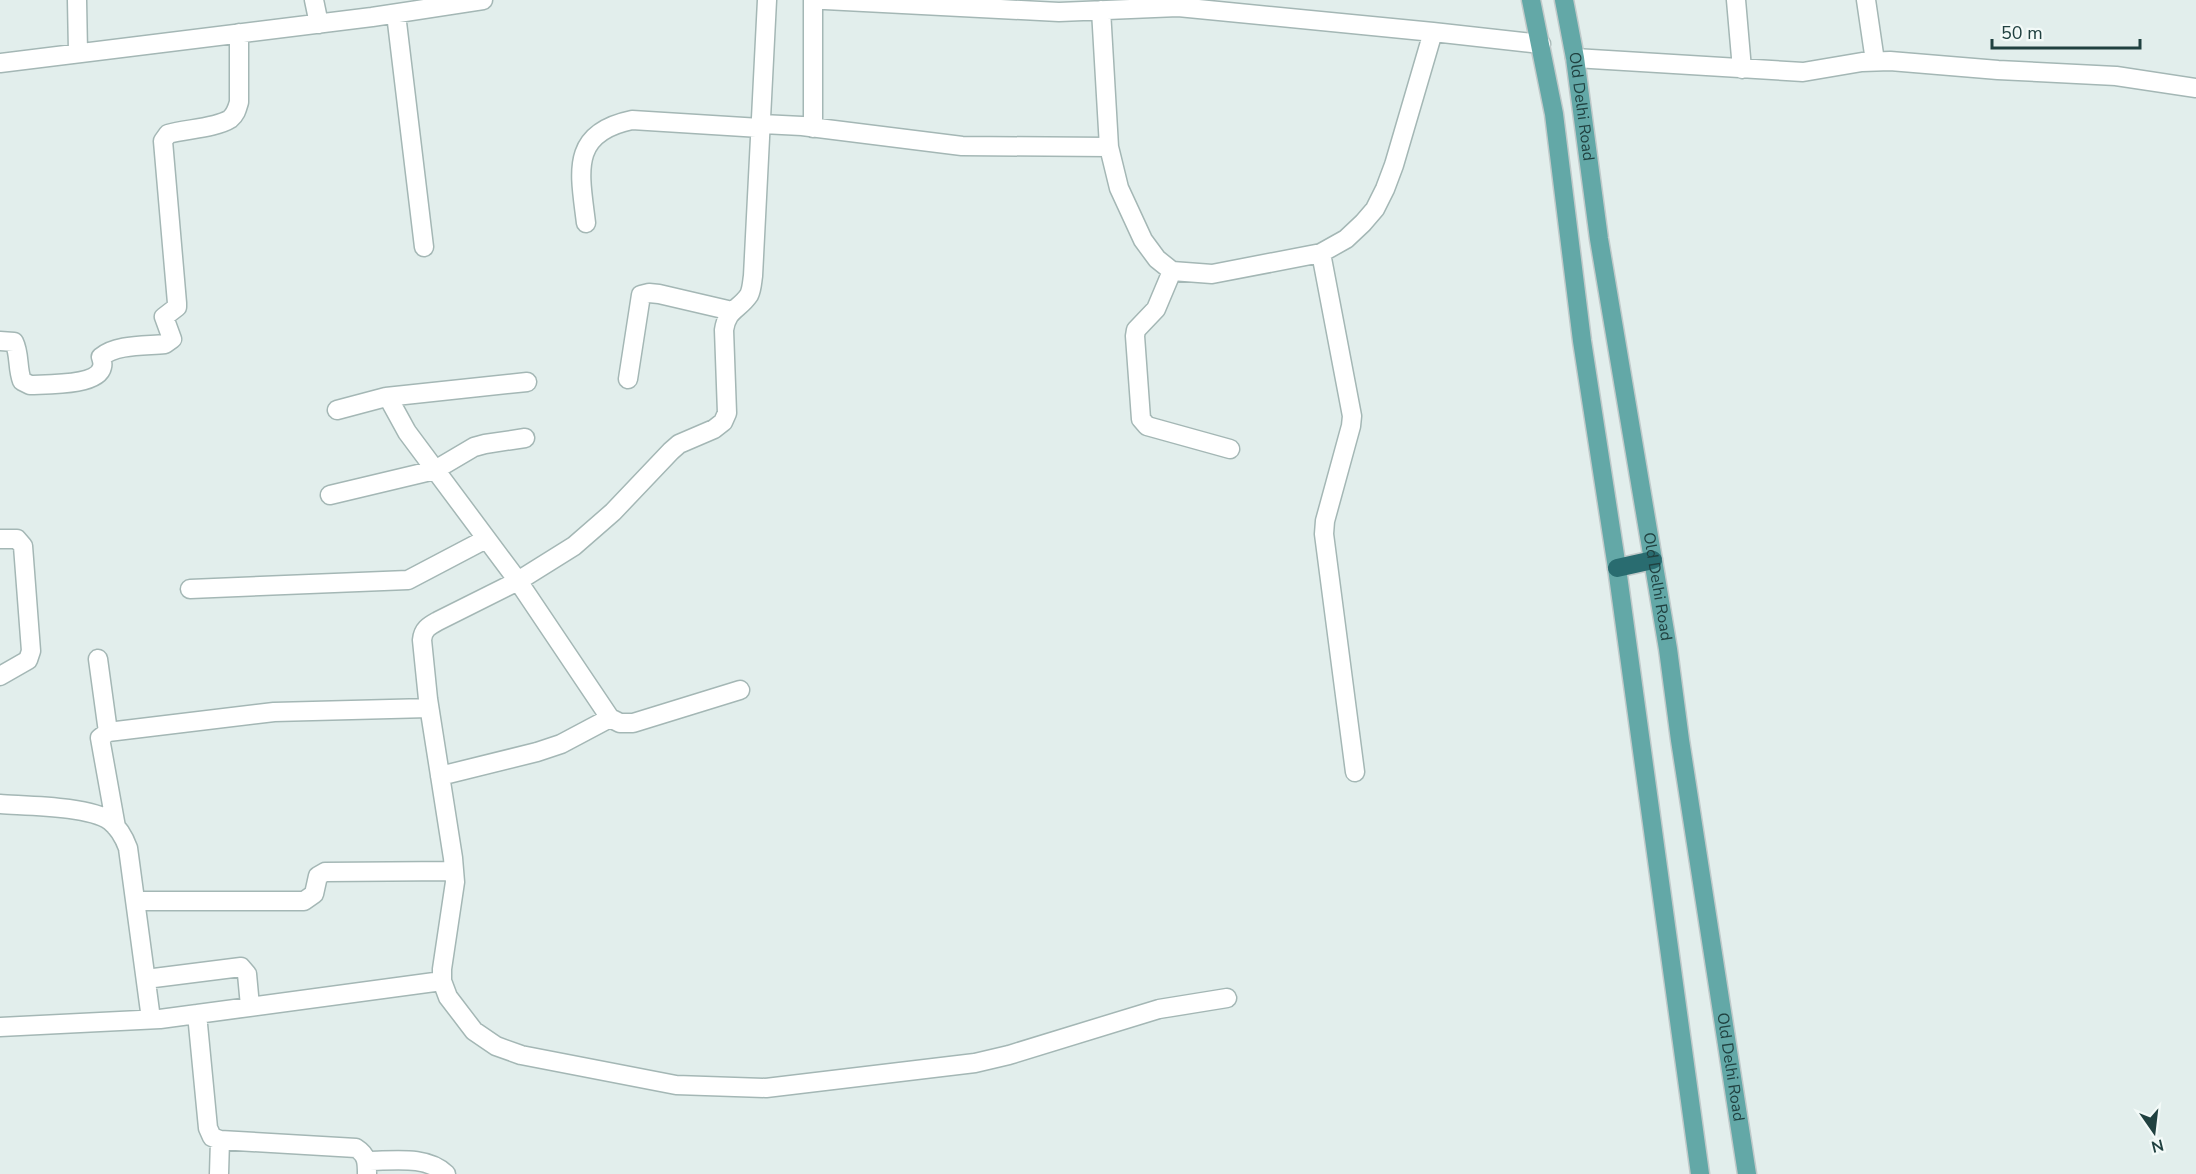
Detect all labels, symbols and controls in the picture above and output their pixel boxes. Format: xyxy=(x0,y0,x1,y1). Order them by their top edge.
scale bar xyxy=(1992,12,2140,50)
text: 50 m xyxy=(2001,21,2043,45)
street label: Old Delhi Road xyxy=(1563,51,1600,162)
street label: Old Delhi Road xyxy=(1638,531,1677,642)
street label: Old Delhi Road xyxy=(1711,1011,1750,1123)
north arrow xyxy=(2124,1102,2184,1162)
text: N xyxy=(2149,1133,2166,1158)

